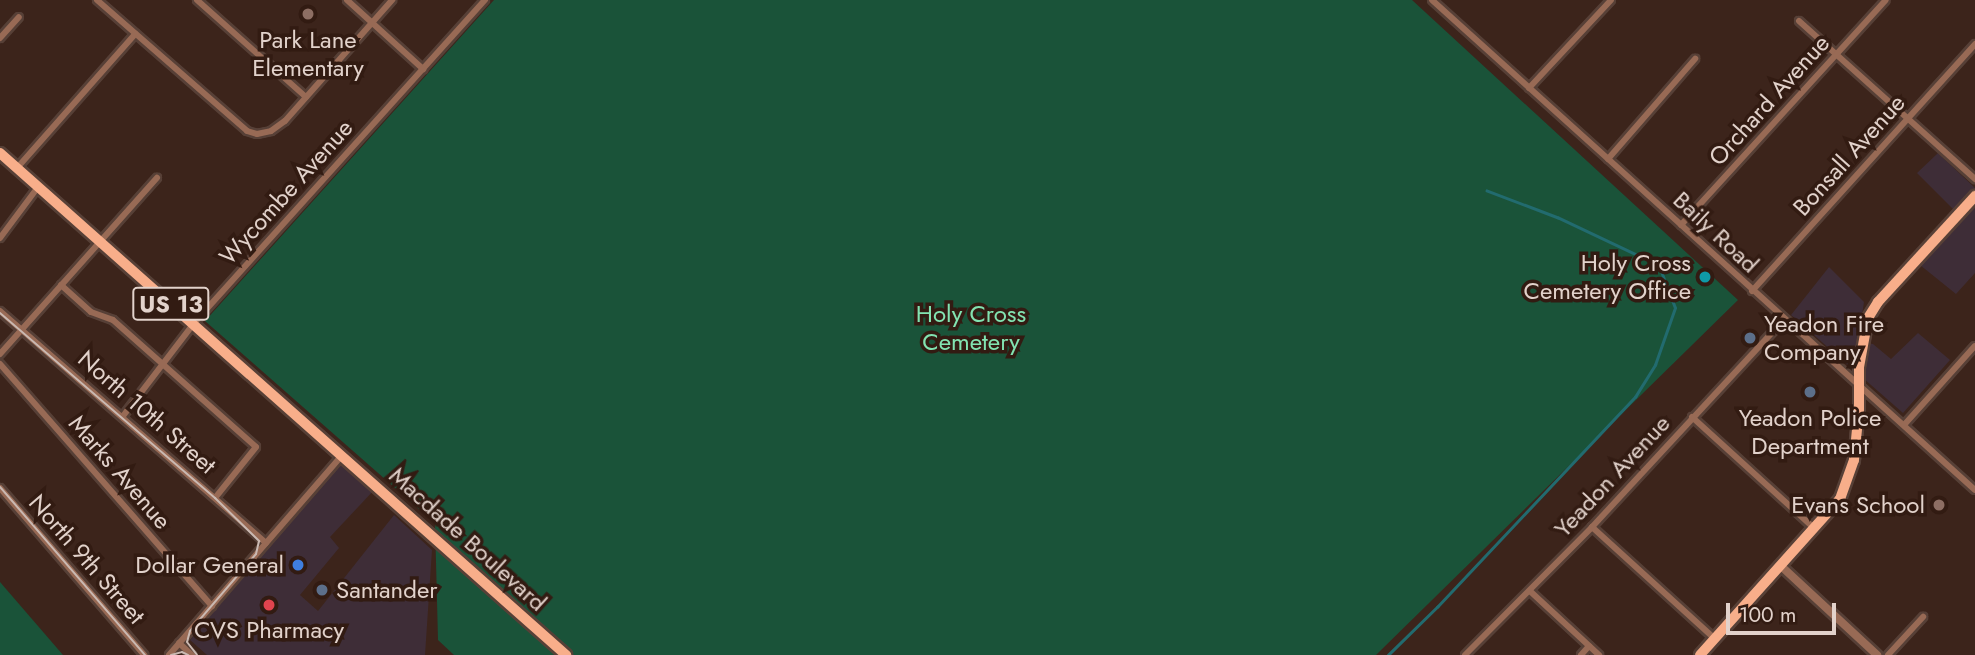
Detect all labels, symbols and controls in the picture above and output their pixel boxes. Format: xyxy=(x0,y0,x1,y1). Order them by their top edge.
marker: Park Lane Elementary xyxy=(300,6,316,22)
place label: Park Lane Elementary xyxy=(252,26,364,82)
street label: Orchard Avenue xyxy=(1703,29,1835,171)
street label: Bonsall Avenue xyxy=(1787,88,1911,222)
street label: Wycombe Avenue xyxy=(213,114,359,270)
street label: Baily Road xyxy=(1667,185,1765,279)
place label: Holy Cross Cemetery Office xyxy=(1524,249,1691,305)
marker: Holy Cross Cemetery Office xyxy=(1697,269,1713,285)
road number: US 13 xyxy=(131,284,211,324)
park label: Holy Cross Cemetery xyxy=(916,300,1026,356)
place label: Yeadon Fire Company xyxy=(1764,310,1884,366)
marker: Yeadon Fire Company xyxy=(1742,330,1758,346)
street label: North 10th Street xyxy=(72,344,222,480)
marker: Yeadon Police Department xyxy=(1802,384,1818,400)
place label: Yeadon Police Department xyxy=(1739,404,1881,460)
street label: Marks Avenue xyxy=(63,409,177,535)
street label: Yeadon Avenue xyxy=(1548,409,1676,543)
street label: Macdade Boulevard xyxy=(383,461,553,617)
street label: North 9th Street xyxy=(23,488,151,630)
place label: Evans School xyxy=(1791,491,1925,519)
marker: Evans School xyxy=(1931,497,1947,513)
place label: Dollar General xyxy=(135,551,284,579)
marker: Dollar General xyxy=(290,557,306,573)
place label: Santander xyxy=(336,576,437,604)
marker: Santander xyxy=(314,582,330,598)
scale bar xyxy=(1730,588,1840,632)
marker: CVS Pharmacy xyxy=(261,597,277,613)
text: 100 m xyxy=(1739,600,1796,630)
place label: CVS Pharmacy xyxy=(194,616,344,644)

